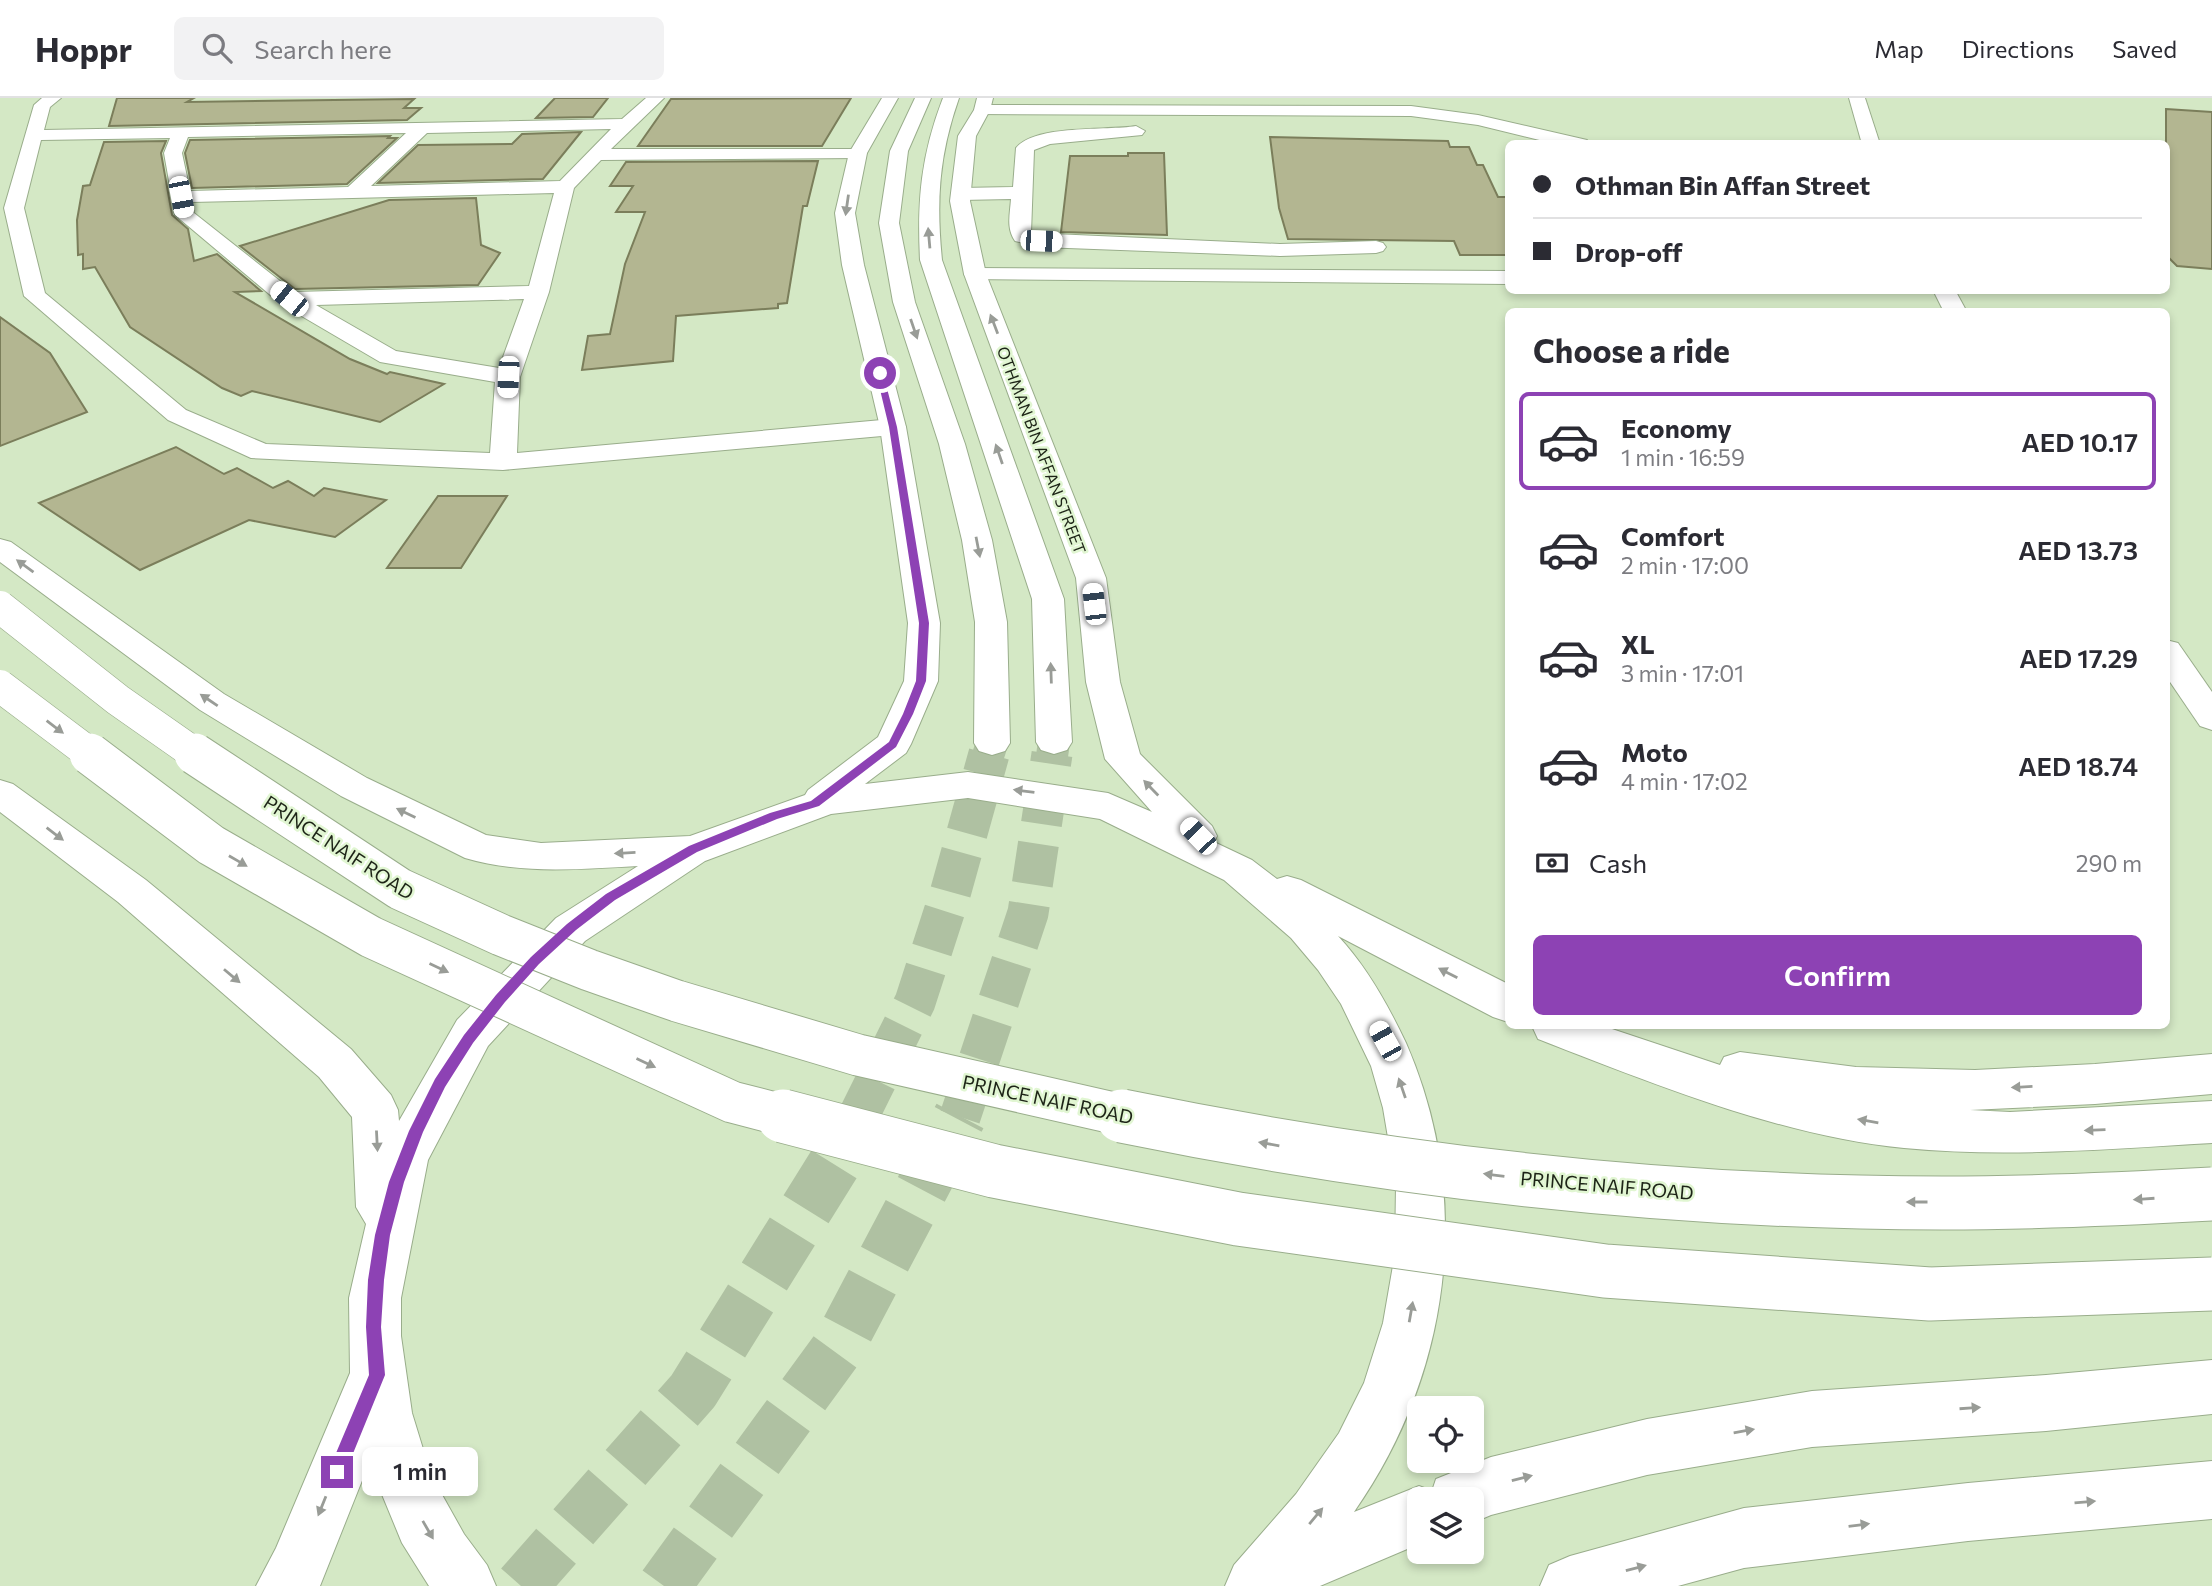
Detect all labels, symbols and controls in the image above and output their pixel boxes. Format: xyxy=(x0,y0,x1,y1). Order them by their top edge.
search box xyxy=(174,17,664,80)
text: Hoppr xyxy=(35,28,132,69)
icon: search xyxy=(198,29,236,67)
text: Search here xyxy=(254,33,392,64)
text: Map xyxy=(1874,34,1924,63)
text: Directions xyxy=(1962,34,2074,63)
text: Saved xyxy=(2112,34,2177,63)
text: Othman Bin Affan Street xyxy=(1575,169,1870,200)
car xyxy=(167,174,196,220)
one-way arrow xyxy=(842,195,853,217)
one-way arrow xyxy=(923,227,934,249)
car xyxy=(1020,230,1063,252)
text: Drop-off xyxy=(1575,236,1682,267)
car xyxy=(267,278,312,320)
one-way arrow xyxy=(989,313,1000,334)
one-way arrow xyxy=(909,319,920,340)
text: Choose a ride xyxy=(1533,330,1730,370)
street label: OTHMAN BIN AFFAN STREET xyxy=(994,344,1090,556)
car xyxy=(497,355,520,399)
route start xyxy=(864,357,896,389)
icon: car xyxy=(1537,410,1600,473)
text: Economy xyxy=(1621,412,1732,443)
text: AED 10.17 xyxy=(2021,426,2138,457)
one-way arrow xyxy=(993,443,1004,464)
text: 1 min · 16:59 xyxy=(1621,443,1745,471)
icon: car xyxy=(1537,518,1600,581)
text: Comfort xyxy=(1621,520,1724,551)
text: AED 13.73 xyxy=(2018,534,2138,565)
one-way arrow xyxy=(972,536,983,558)
text: 2 min · 17:00 xyxy=(1621,551,1749,579)
one-way arrow xyxy=(16,559,34,573)
car xyxy=(1082,582,1107,626)
icon: car xyxy=(1537,626,1600,689)
text: XL xyxy=(1621,628,1655,659)
text: AED 17.29 xyxy=(2019,642,2138,673)
text: 3 min · 17:01 xyxy=(1621,659,1744,687)
one-way arrow xyxy=(1045,662,1056,684)
one-way arrow xyxy=(200,693,218,707)
one-way arrow xyxy=(45,720,64,734)
icon: car xyxy=(1537,734,1600,797)
text: Moto xyxy=(1621,736,1688,767)
text: AED 18.74 xyxy=(2018,750,2138,781)
text: 4 min · 17:02 xyxy=(1621,767,1748,795)
one-way arrow xyxy=(1143,780,1160,797)
one-way arrow xyxy=(1012,785,1034,796)
street label: PRINCE NAIF ROAD xyxy=(260,790,418,904)
one-way arrow xyxy=(396,807,416,818)
car xyxy=(1176,814,1221,858)
one-way arrow xyxy=(46,826,64,840)
icon: cash xyxy=(1533,844,1571,882)
one-way arrow xyxy=(614,847,636,858)
text: Cash xyxy=(1589,847,1647,878)
text: 290 m xyxy=(2076,849,2142,877)
one-way arrow xyxy=(229,854,248,867)
button: Confirm xyxy=(1533,935,2142,1015)
one-way arrow xyxy=(429,962,449,974)
one-way arrow xyxy=(223,968,241,984)
one-way arrow xyxy=(1438,968,1458,979)
car xyxy=(1366,1018,1405,1064)
one-way arrow xyxy=(635,1058,656,1069)
street label: PRINCE NAIF ROAD xyxy=(961,1070,1135,1128)
one-way arrow xyxy=(1396,1077,1407,1098)
one-way arrow xyxy=(2010,1081,2032,1092)
one-way arrow xyxy=(1857,1115,1879,1126)
one-way arrow xyxy=(2084,1124,2106,1135)
one-way arrow xyxy=(371,1130,382,1152)
one-way arrow xyxy=(1258,1138,1280,1149)
street label: PRINCE NAIF ROAD xyxy=(1519,1166,1695,1204)
one-way arrow xyxy=(1483,1169,1505,1180)
one-way arrow xyxy=(2133,1194,2155,1205)
one-way arrow xyxy=(1905,1196,1927,1208)
one-way arrow xyxy=(1405,1301,1416,1323)
map controls xyxy=(1407,1396,1484,1564)
button: locate xyxy=(1407,1396,1484,1473)
one-way arrow xyxy=(1959,1402,1981,1413)
one-way arrow xyxy=(1733,1425,1755,1436)
callout: 1 min xyxy=(362,1448,477,1496)
route end xyxy=(321,1456,353,1488)
text: 1 min xyxy=(393,1457,447,1485)
one-way arrow xyxy=(1511,1472,1533,1483)
button: layers xyxy=(1407,1487,1484,1564)
one-way arrow xyxy=(317,1496,328,1517)
one-way arrow xyxy=(2074,1496,2096,1507)
one-way arrow xyxy=(1308,1508,1323,1525)
one-way arrow xyxy=(1848,1519,1870,1530)
one-way arrow xyxy=(422,1520,434,1540)
one-way arrow xyxy=(1625,1562,1647,1573)

